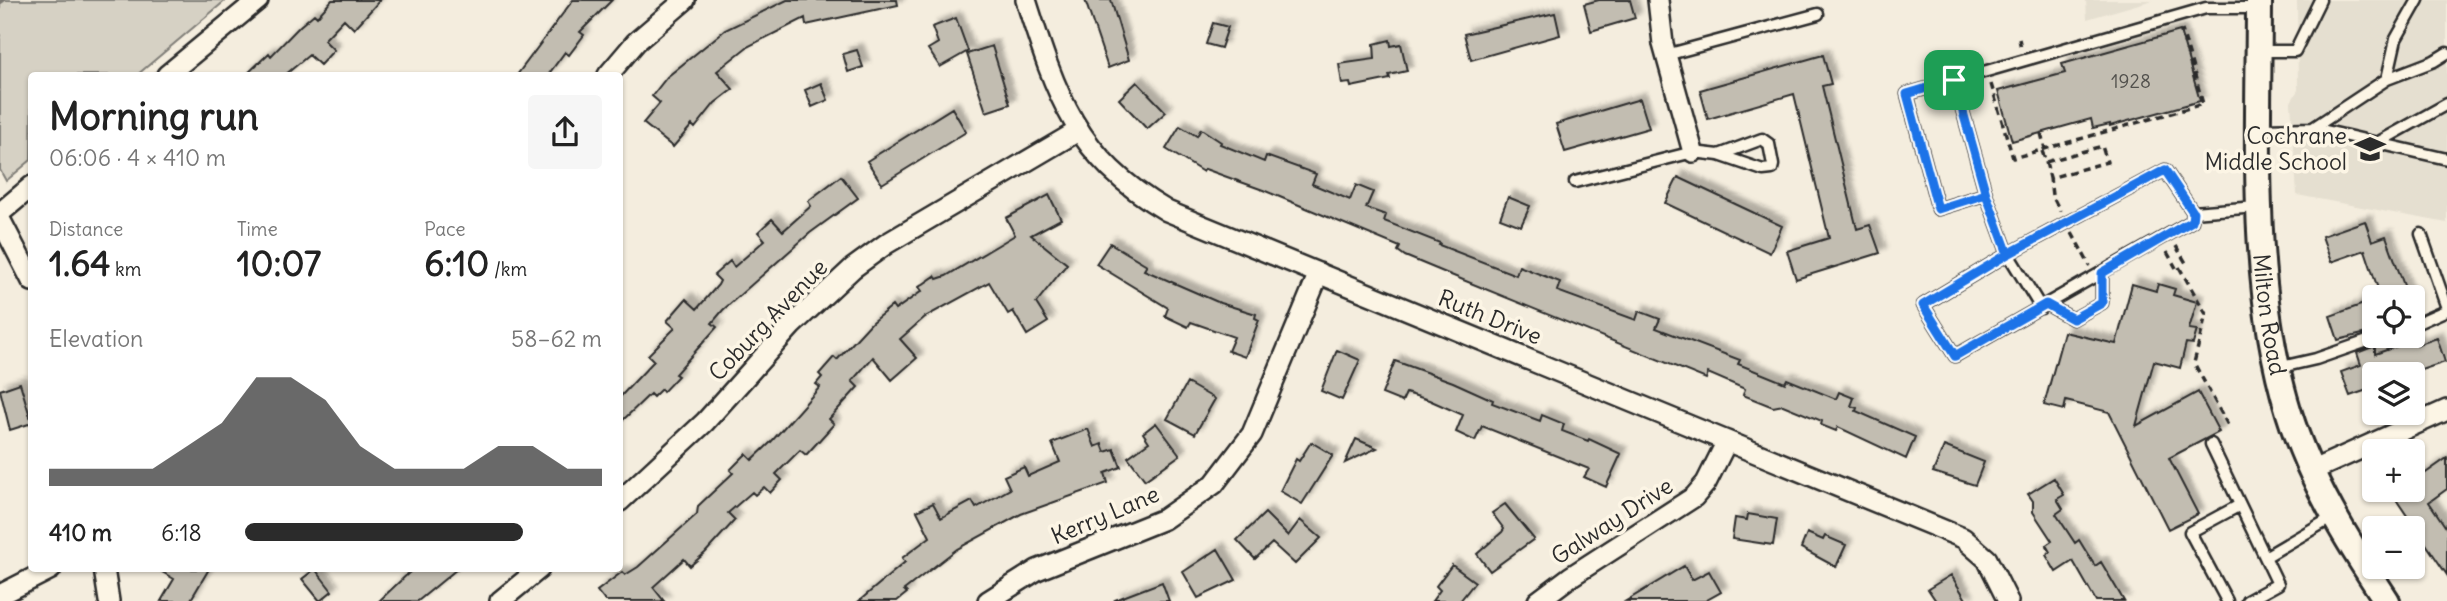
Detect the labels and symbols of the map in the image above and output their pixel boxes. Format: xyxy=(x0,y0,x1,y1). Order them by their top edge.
pin xyxy=(1924,50,1984,110)
house number: 1928 xyxy=(2111,69,2151,93)
place label: Cochrane Middle School xyxy=(2204,121,2347,176)
school or university icon: Cochrane Middle School xyxy=(2353,132,2387,166)
street label: Coburg Avenue xyxy=(702,253,833,387)
street label: Milton Road xyxy=(2247,253,2293,378)
street label: Ruth Drive xyxy=(1434,283,1546,350)
street label: Galway Drive xyxy=(1546,471,1678,571)
street label: Kerry Lane xyxy=(1046,479,1163,550)

